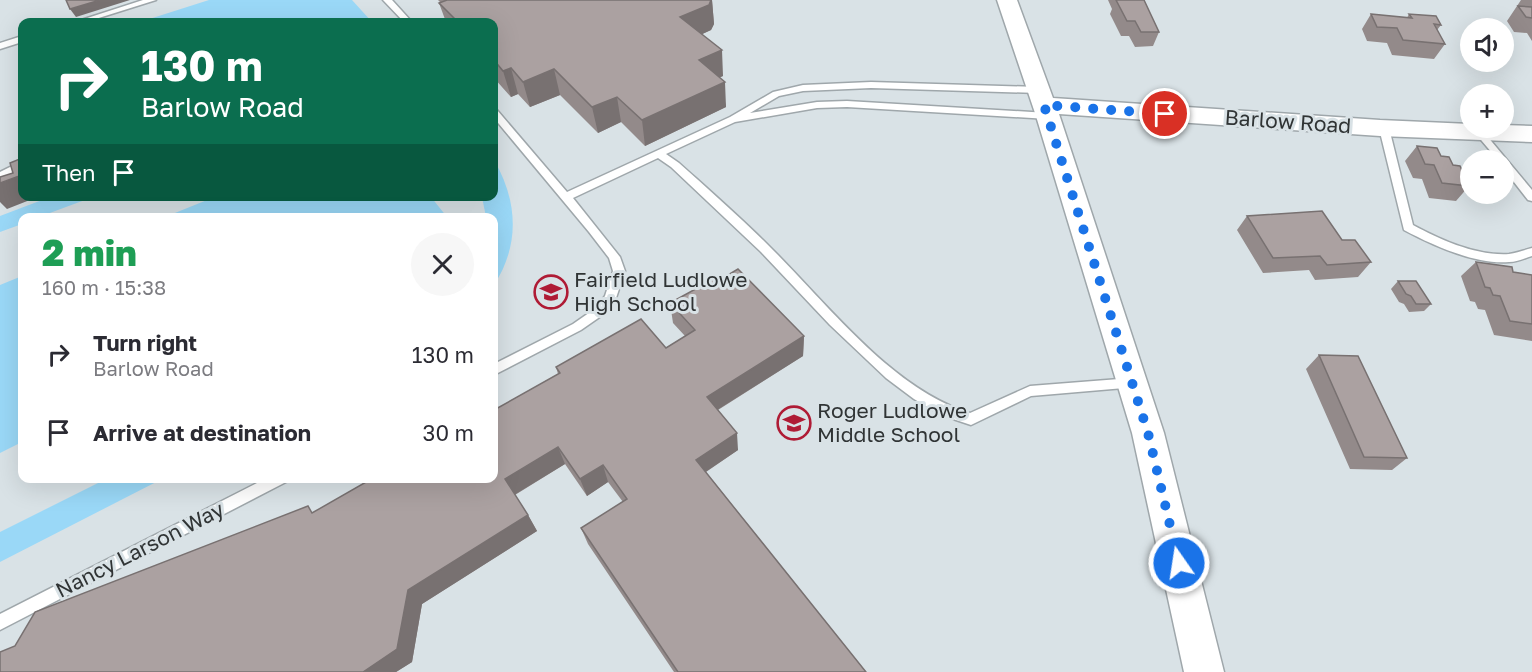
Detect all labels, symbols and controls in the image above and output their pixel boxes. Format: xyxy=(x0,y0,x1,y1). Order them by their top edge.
map controls xyxy=(1460,18,1514,204)
button: sound xyxy=(1460,18,1514,72)
text: 130 m xyxy=(141,40,263,90)
icon: right xyxy=(42,42,120,120)
button: + xyxy=(1460,84,1514,138)
pin xyxy=(1139,88,1190,139)
text: Barlow Road xyxy=(141,91,304,123)
icon: arrive xyxy=(1148,97,1181,130)
street label: Barlow Road xyxy=(1224,104,1352,138)
button: − xyxy=(1460,150,1514,204)
icon: arrive xyxy=(107,156,140,189)
text: Then xyxy=(42,159,95,186)
text: 2 min xyxy=(42,231,137,274)
button: close xyxy=(411,233,474,296)
place label: Fairfield Ludlowe High School xyxy=(574,266,747,316)
school or university icon: Fairfield Ludlowe High School xyxy=(533,274,569,310)
text: 160 m · 15:38 xyxy=(42,275,166,299)
text: Turn right xyxy=(93,329,197,356)
icon: right xyxy=(42,338,75,371)
text: 130 m xyxy=(412,341,474,368)
text: Barlow Road xyxy=(93,356,214,380)
place label: Roger Ludlowe Middle School xyxy=(817,397,967,447)
school or university icon: Roger Ludlowe Middle School xyxy=(776,405,812,441)
icon: arrive xyxy=(42,416,75,449)
text: Arrive at destination xyxy=(93,419,311,446)
text: 30 m xyxy=(423,419,474,446)
street label: Nancy Larson Way xyxy=(51,495,228,603)
position arrow xyxy=(1147,531,1211,595)

